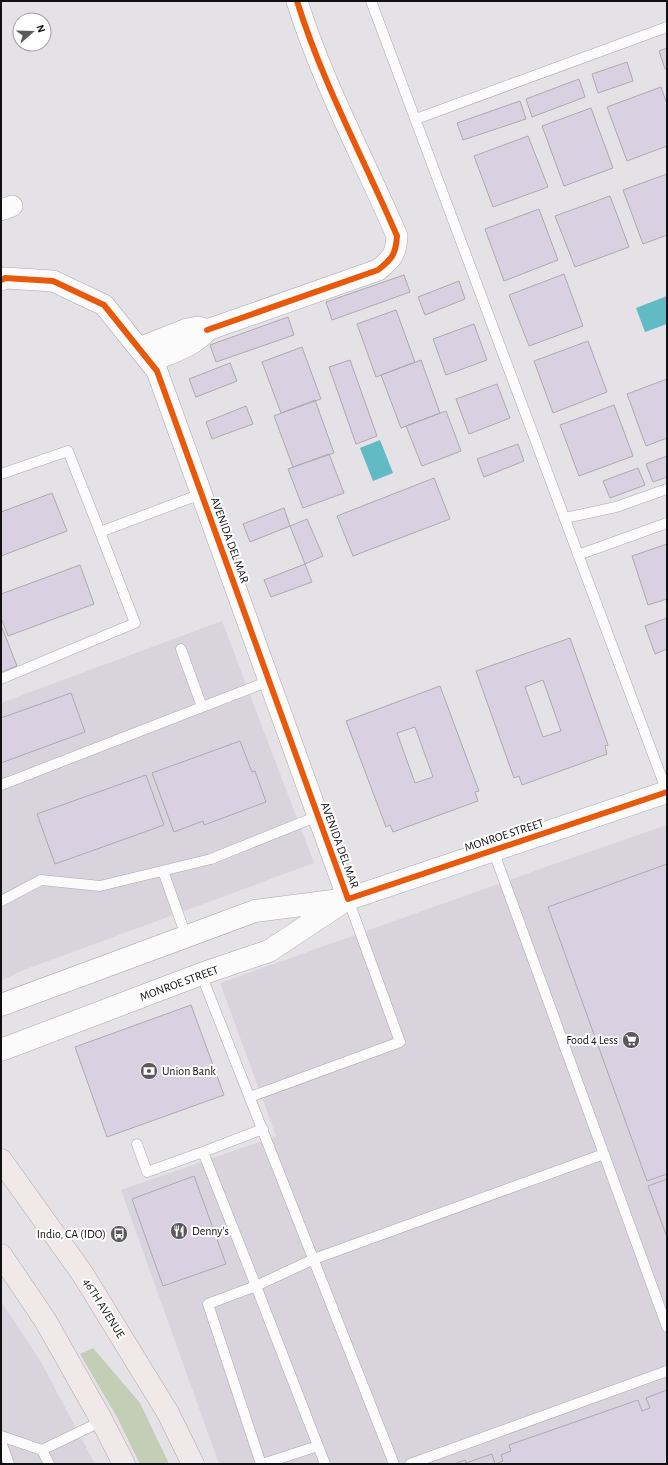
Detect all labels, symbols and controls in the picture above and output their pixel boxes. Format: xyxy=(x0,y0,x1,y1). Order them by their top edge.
north arrow xyxy=(12,12,52,52)
text: N xyxy=(34,23,47,34)
street label: AVENIDA DEL MAR xyxy=(209,495,251,585)
street label: AVENIDA DEL MAR xyxy=(319,800,361,890)
street label: MONROE STREET xyxy=(463,816,545,853)
street label: MONROE STREET xyxy=(138,963,220,1003)
supermarket icon: Food 4 Less xyxy=(621,1030,641,1050)
place label: Food 4 Less xyxy=(566,1034,618,1046)
bank icon: Union Bank xyxy=(139,1061,159,1081)
place label: Union Bank xyxy=(162,1065,216,1077)
restaurant icon: Denny's xyxy=(169,1221,189,1241)
bus stop icon: Indio, CA (IDO) xyxy=(109,1224,129,1244)
place label: Denny's xyxy=(192,1225,229,1238)
place label: Indio, CA (IDO) xyxy=(37,1228,106,1240)
street label: 46TH AVENUE xyxy=(81,1276,127,1340)

